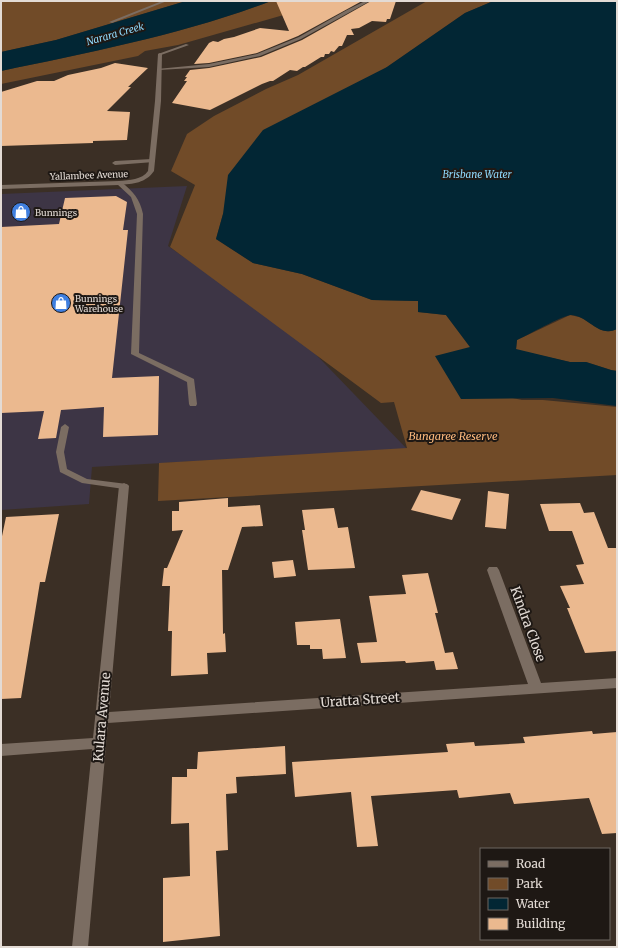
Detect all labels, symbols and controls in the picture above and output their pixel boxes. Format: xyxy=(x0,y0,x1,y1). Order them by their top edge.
water label: Narara Creek xyxy=(85,19,146,48)
street label: Yallambee Avenue xyxy=(49,168,129,182)
water label: Brisbane Water xyxy=(442,168,512,181)
shop icon: Bunnings xyxy=(10,201,32,223)
place label: Bunnings xyxy=(35,207,78,218)
shop icon: Bunnings Warehouse xyxy=(50,292,72,314)
place label: Bunnings Warehouse xyxy=(74,293,123,314)
park label: Bungaree Reserve xyxy=(408,429,498,443)
street label: Kindra Close xyxy=(506,584,550,664)
street label: Kulara Avenue xyxy=(90,671,114,762)
street label: Uratta Street xyxy=(320,689,400,711)
legend xyxy=(480,848,610,940)
text: Road xyxy=(516,856,545,871)
text: Park xyxy=(516,876,543,891)
text: Water xyxy=(515,896,551,911)
text: Building xyxy=(516,916,566,931)

